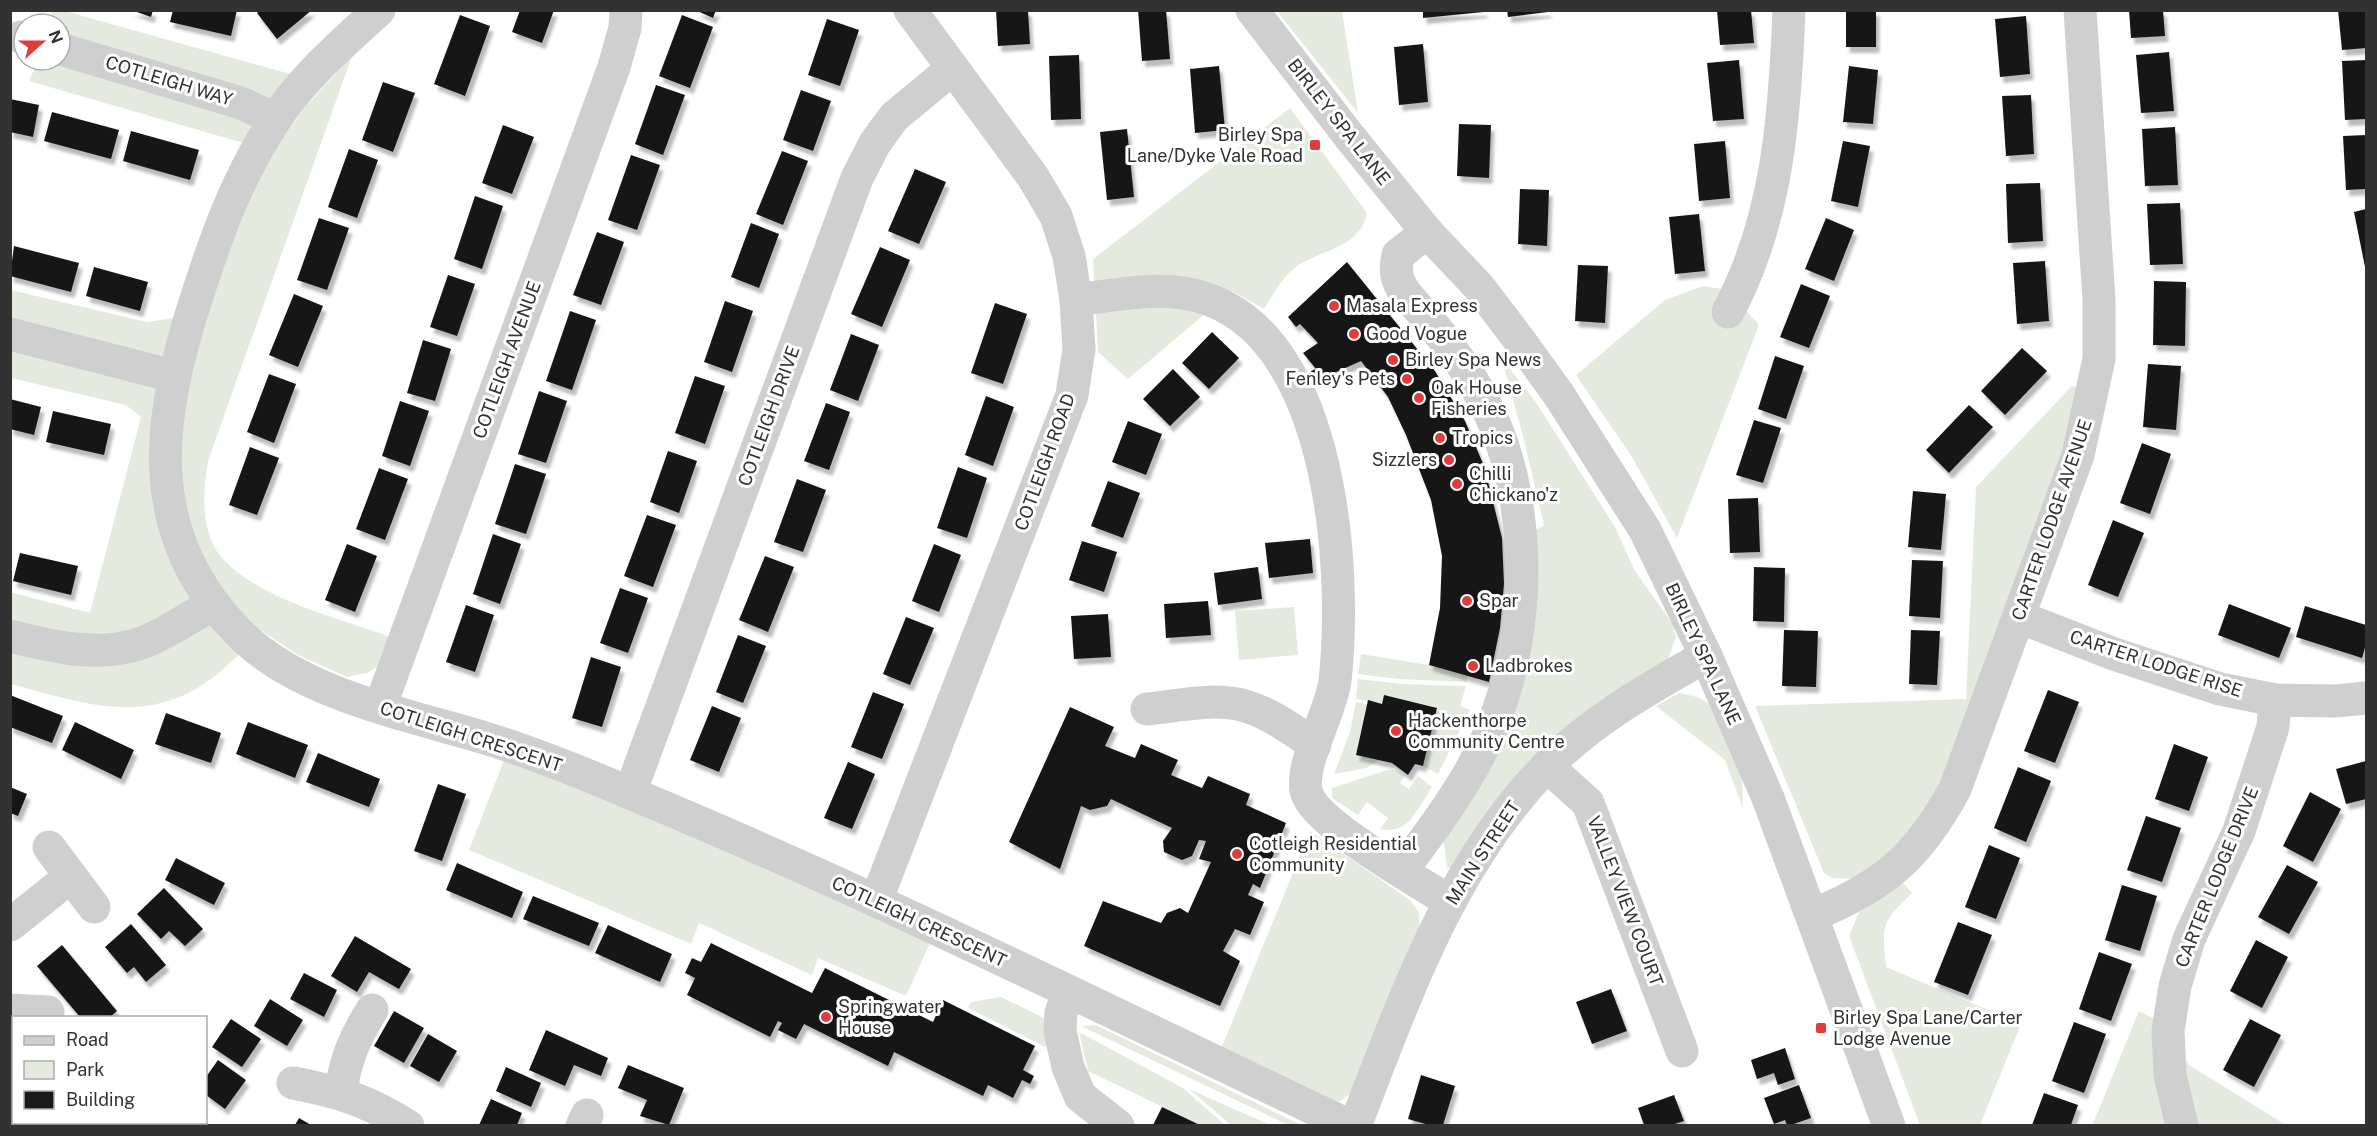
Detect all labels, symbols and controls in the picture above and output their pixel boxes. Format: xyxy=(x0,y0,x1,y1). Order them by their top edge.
north arrow xyxy=(12,12,72,72)
text: N xyxy=(44,28,67,46)
street label: COTLEIGH WAY xyxy=(103,51,235,110)
street label: BIRLEY SPA LANE xyxy=(1284,54,1395,189)
place label: Birley Spa Lane/Dyke Vale Road xyxy=(1127,124,1303,166)
marker: Birley Spa Lane/Dyke Vale Road xyxy=(1308,138,1322,152)
street label: COTLEIGH AVENUE xyxy=(468,278,545,441)
place label: Masala Express xyxy=(1346,295,1478,316)
marker: Masala Express xyxy=(1327,299,1341,313)
place label: Good Vogue xyxy=(1366,323,1467,344)
marker: Good Vogue xyxy=(1347,327,1361,341)
street label: COTLEIGH DRIVE xyxy=(733,343,804,489)
place label: Birley Spa News xyxy=(1405,349,1541,370)
marker: Birley Spa News xyxy=(1386,353,1400,367)
place label: Fenley's Pets xyxy=(1285,368,1395,389)
marker: Fenley's Pets xyxy=(1400,372,1414,386)
place label: Oak House Fisheries xyxy=(1431,377,1522,419)
street label: COTLEIGH ROAD xyxy=(1010,390,1079,533)
marker: Oak House Fisheries xyxy=(1412,391,1426,405)
street label: CARTER LODGE AVENUE xyxy=(2007,417,2096,623)
place label: Tropics xyxy=(1452,427,1513,448)
marker: Tropics xyxy=(1433,431,1447,445)
place label: Sizzlers xyxy=(1372,449,1437,470)
marker: Sizzlers xyxy=(1442,453,1456,467)
place label: Chilli Chickano'z xyxy=(1469,463,1558,505)
marker: Chilli Chickano'z xyxy=(1450,477,1464,491)
street label: BIRLEY SPA LANE xyxy=(1661,579,1746,728)
place label: Spar xyxy=(1479,590,1519,611)
marker: Spar xyxy=(1460,594,1474,608)
street label: CARTER LODGE RISE xyxy=(2067,626,2245,701)
place label: Ladbrokes xyxy=(1485,655,1573,676)
marker: Ladbrokes xyxy=(1466,659,1480,673)
street label: COTLEIGH CRESCENT xyxy=(377,697,565,776)
place label: Hackenthorpe Community Centre xyxy=(1408,710,1565,752)
marker: Hackenthorpe Community Centre xyxy=(1389,724,1403,738)
street label: CARTER LODGE DRIVE xyxy=(2171,783,2262,970)
street label: MAIN STREET xyxy=(1441,796,1524,909)
street label: VALLEY VIEW COURT xyxy=(1583,813,1668,989)
place label: Cotleigh Residential Community xyxy=(1249,833,1417,875)
marker: Cotleigh Residential Community xyxy=(1230,847,1244,861)
street label: COTLEIGH CRESCENT xyxy=(829,872,1010,971)
place label: Springwater House xyxy=(838,996,941,1038)
place label: Birley Spa Lane/Carter Lodge Avenue xyxy=(1833,1007,2023,1049)
marker: Springwater House xyxy=(819,1010,833,1024)
legend xyxy=(12,1016,207,1124)
marker: Birley Spa Lane/Carter Lodge Avenue xyxy=(1814,1021,1828,1035)
text: Road xyxy=(66,1029,109,1050)
text: Park xyxy=(66,1059,104,1080)
text: Building xyxy=(66,1089,135,1110)

